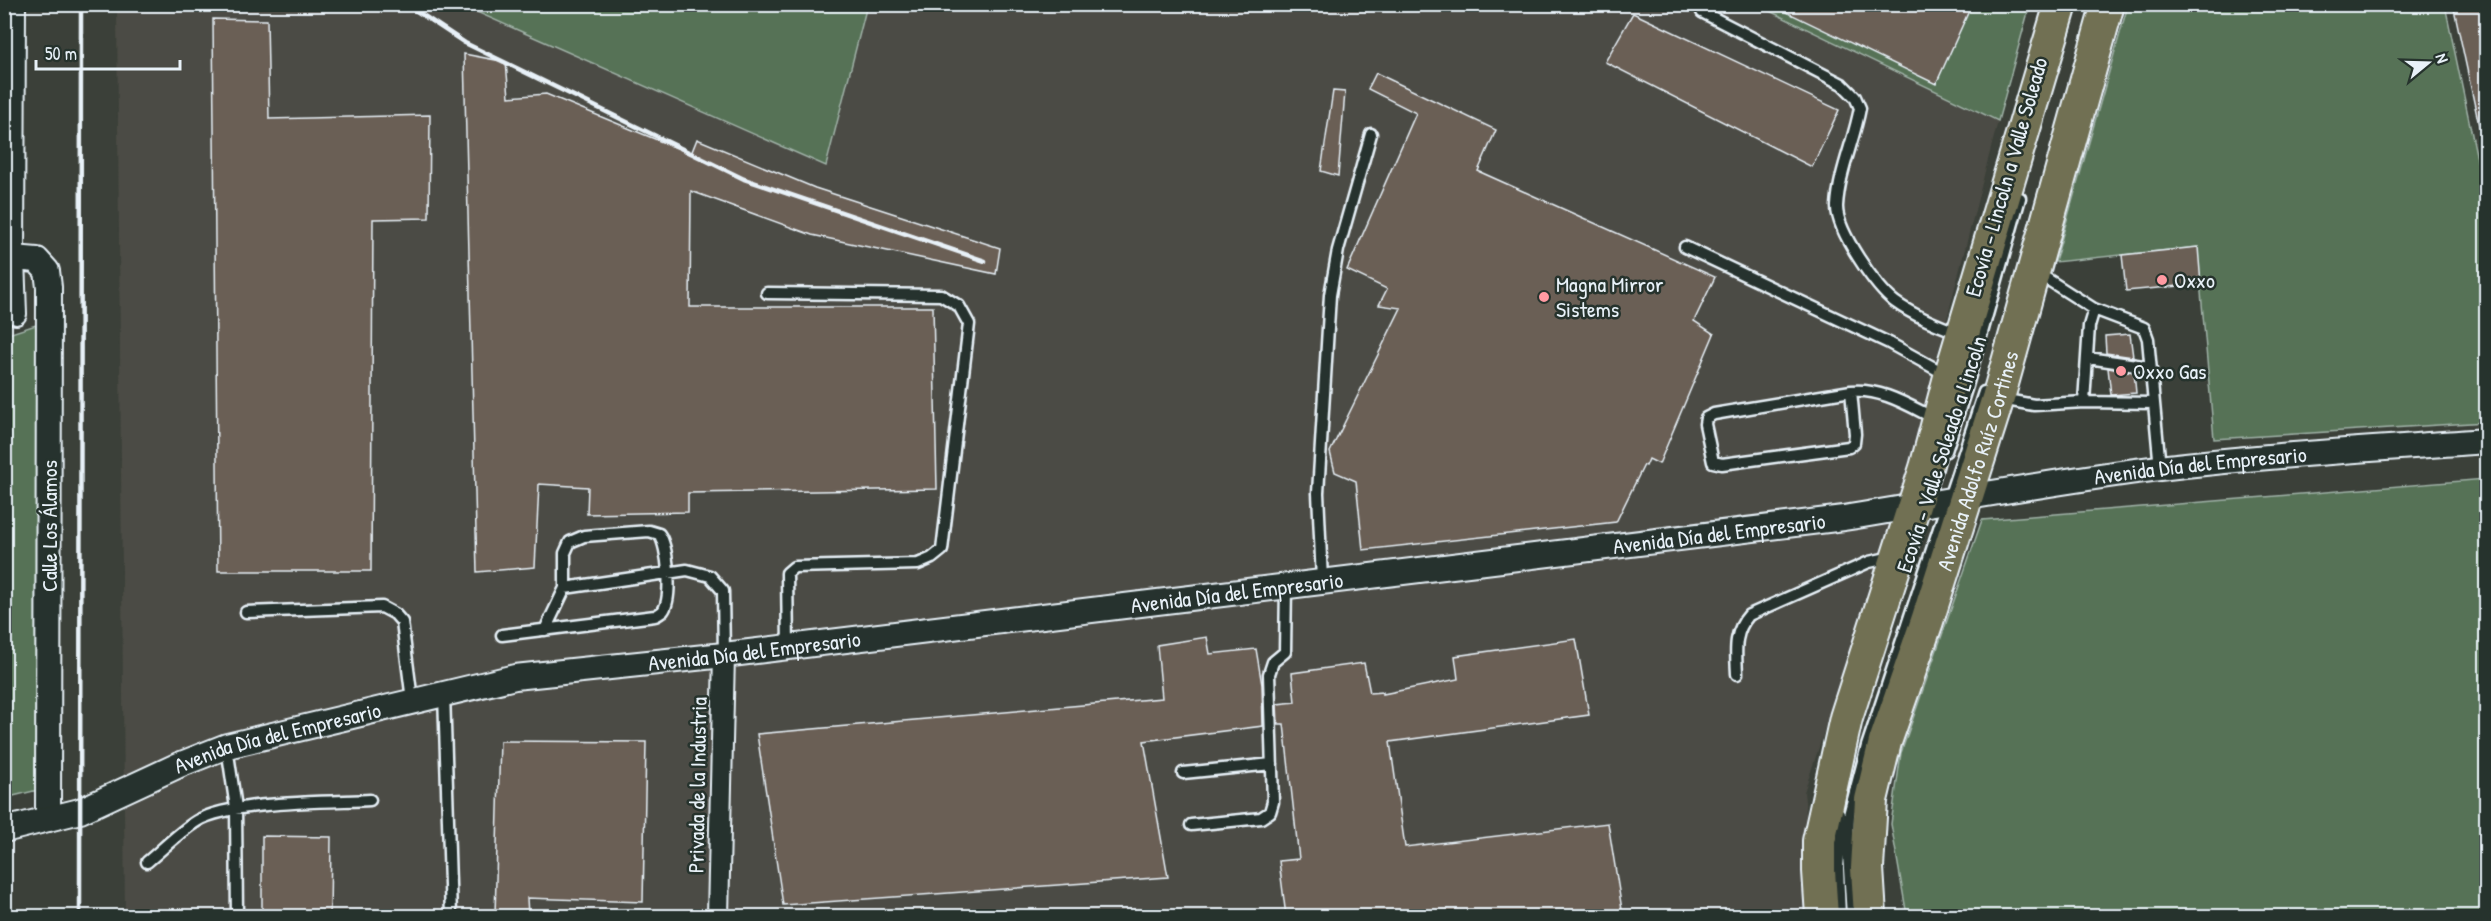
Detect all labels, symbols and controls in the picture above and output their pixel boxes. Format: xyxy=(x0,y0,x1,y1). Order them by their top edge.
scale bar xyxy=(36,33,180,71)
north arrow xyxy=(2398,33,2458,93)
text: 50 m xyxy=(45,41,77,66)
text: N xyxy=(2430,51,2454,66)
street label: Ecovía - Lincoln a Valle Soleado xyxy=(1957,54,2055,300)
place label: Oxxo xyxy=(2174,265,2215,295)
place label: Magna Mirror Sistems xyxy=(1556,269,1664,324)
marker: Oxxo xyxy=(2155,273,2169,287)
marker: Magna Mirror Sistems xyxy=(1537,290,1551,304)
street label: Ecovía - Valle Soleado a Lincoln xyxy=(1889,332,1993,576)
street label: Avenida Adolfo Ruíz Cortines xyxy=(1929,347,2025,574)
place label: Oxxo Gas xyxy=(2133,356,2207,386)
marker: Oxxo Gas xyxy=(2114,364,2128,378)
street label: Avenida Día del Empresario xyxy=(2092,439,2308,492)
street label: Calle Los Álamos xyxy=(34,460,64,592)
street label: Avenida Día del Empresario xyxy=(1611,505,1827,561)
street label: Avenida Día del Empresario xyxy=(1129,564,1345,620)
street label: Avenida Día del Empresario xyxy=(647,623,862,678)
street label: Avenida Día del Empresario xyxy=(169,695,384,781)
street label: Privada de la Industria xyxy=(680,696,714,873)

